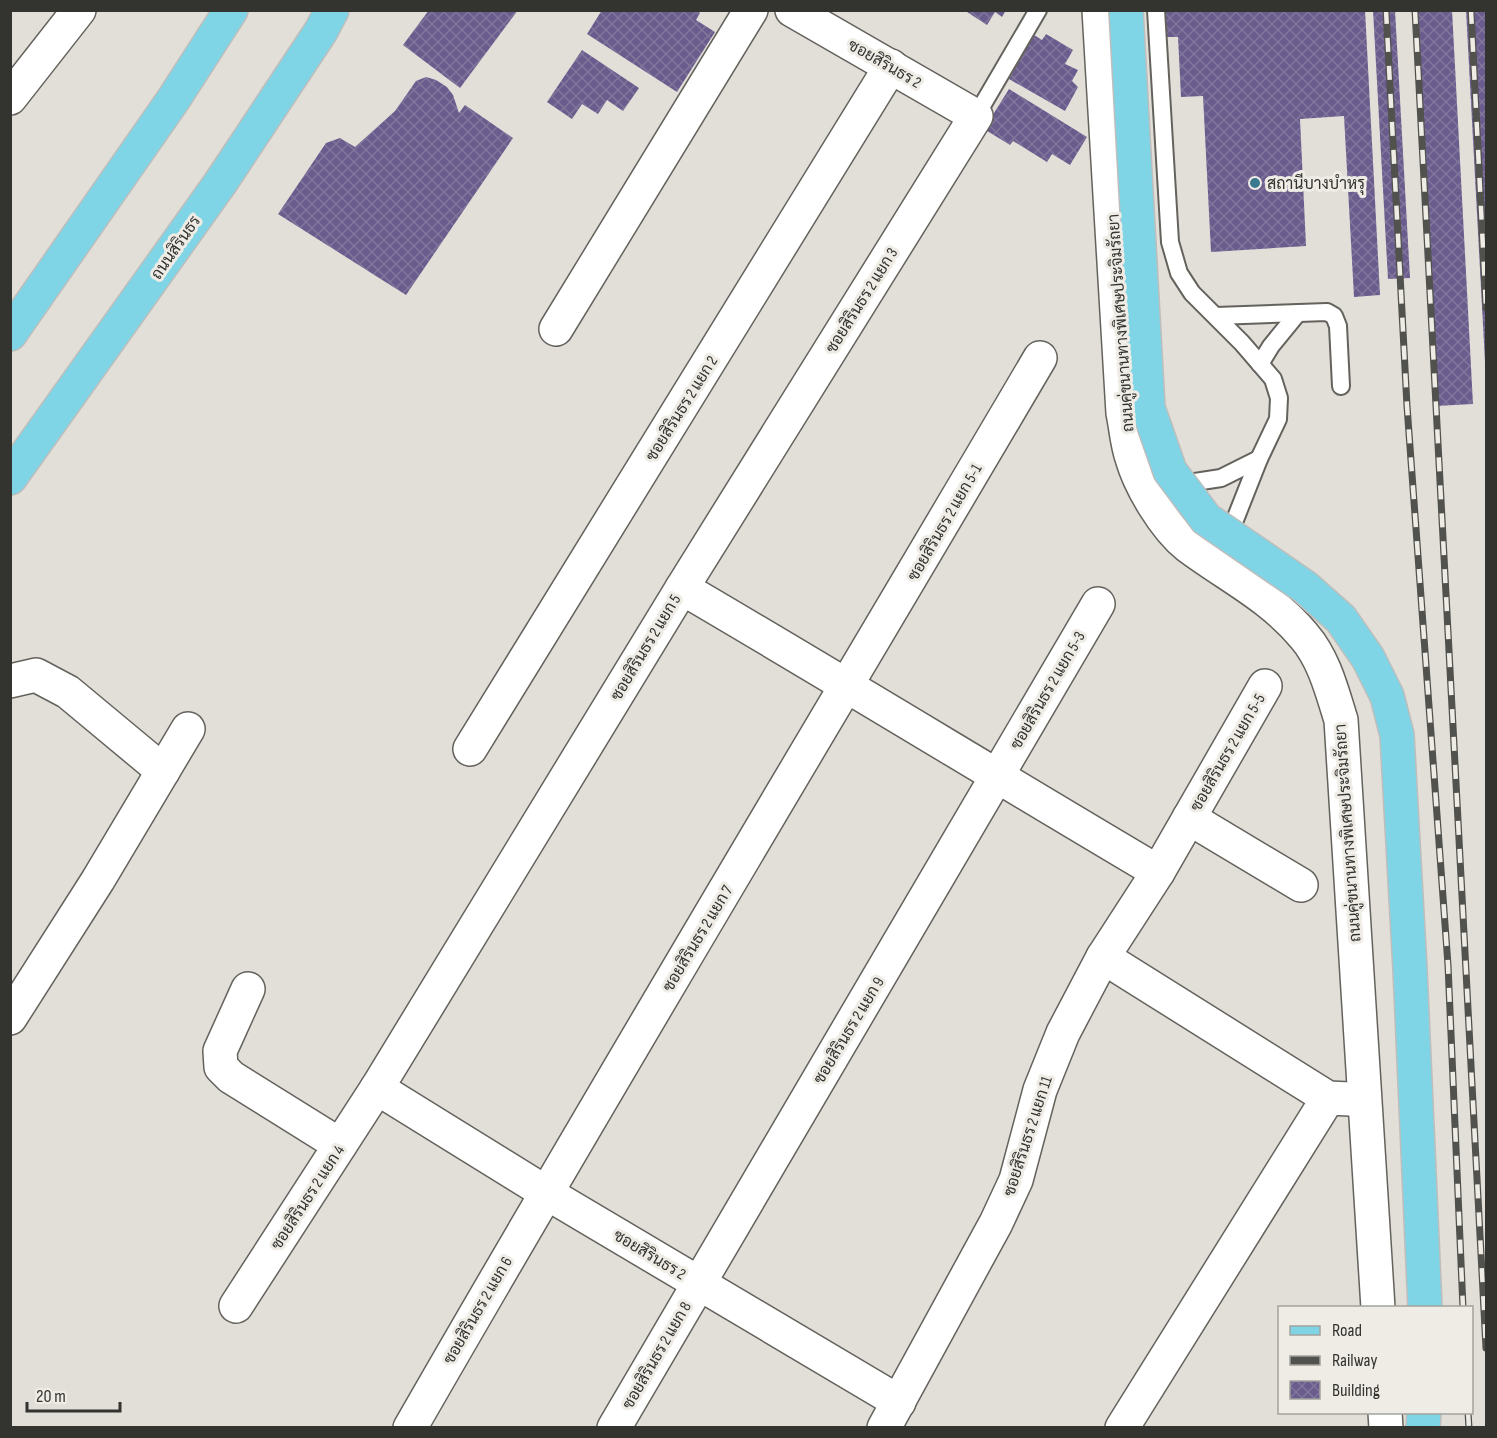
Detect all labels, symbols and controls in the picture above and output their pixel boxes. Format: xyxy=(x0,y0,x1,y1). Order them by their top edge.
street label: ซอยสิรินธร 2 xyxy=(844,35,925,93)
place label: สถานีบางบำหรุ xyxy=(1267,172,1365,195)
marker: สถานีบางบำหรุ xyxy=(1248,176,1262,190)
street label: ถนนสิรินธร xyxy=(147,212,205,283)
street label: ถนนคู่ขนานทางพิเศษประจิมรัถยา xyxy=(1102,213,1140,433)
street label: ซอยสิรินธร 2 แยก 3 xyxy=(821,244,902,357)
street label: ซอยสิรินธร 2 แยก 2 xyxy=(641,352,722,465)
street label: ซอยสิรินธร 2 แยก 5-1 xyxy=(903,460,987,585)
street label: ซอยสิรินธร 2 แยก 5 xyxy=(606,591,685,704)
street label: ซอยสิรินธร 2 แยก 5-3 xyxy=(1006,628,1090,753)
street label: ซอยสิรินธร 2 แยก 5-5 xyxy=(1186,690,1270,815)
street label: ถนนคู่ขนานทางพิเศษประจิมรัถยา xyxy=(1329,723,1367,943)
street label: ซอยสิรินธร 2 แยก 7 xyxy=(658,881,738,995)
street label: ซอยสิรินธร 2 แยก 9 xyxy=(809,974,889,1088)
street label: ซอยสิรินธร 2 แยก 11 xyxy=(999,1073,1057,1199)
street label: ซอยสิรินธร 2 แยก 4 xyxy=(267,1141,349,1254)
street label: ซอยสิรินธร 2 xyxy=(610,1225,689,1284)
street label: ซอยสิรินธร 2 แยก 6 xyxy=(439,1253,517,1368)
street label: ซอยสิรินธร 2 แยก 8 xyxy=(618,1298,696,1413)
legend xyxy=(1278,1306,1473,1414)
text: Road xyxy=(1332,1320,1362,1341)
text: Railway xyxy=(1332,1350,1377,1371)
scale bar xyxy=(27,1375,120,1413)
text: Building xyxy=(1332,1380,1380,1401)
text: 20 m xyxy=(36,1386,66,1407)

